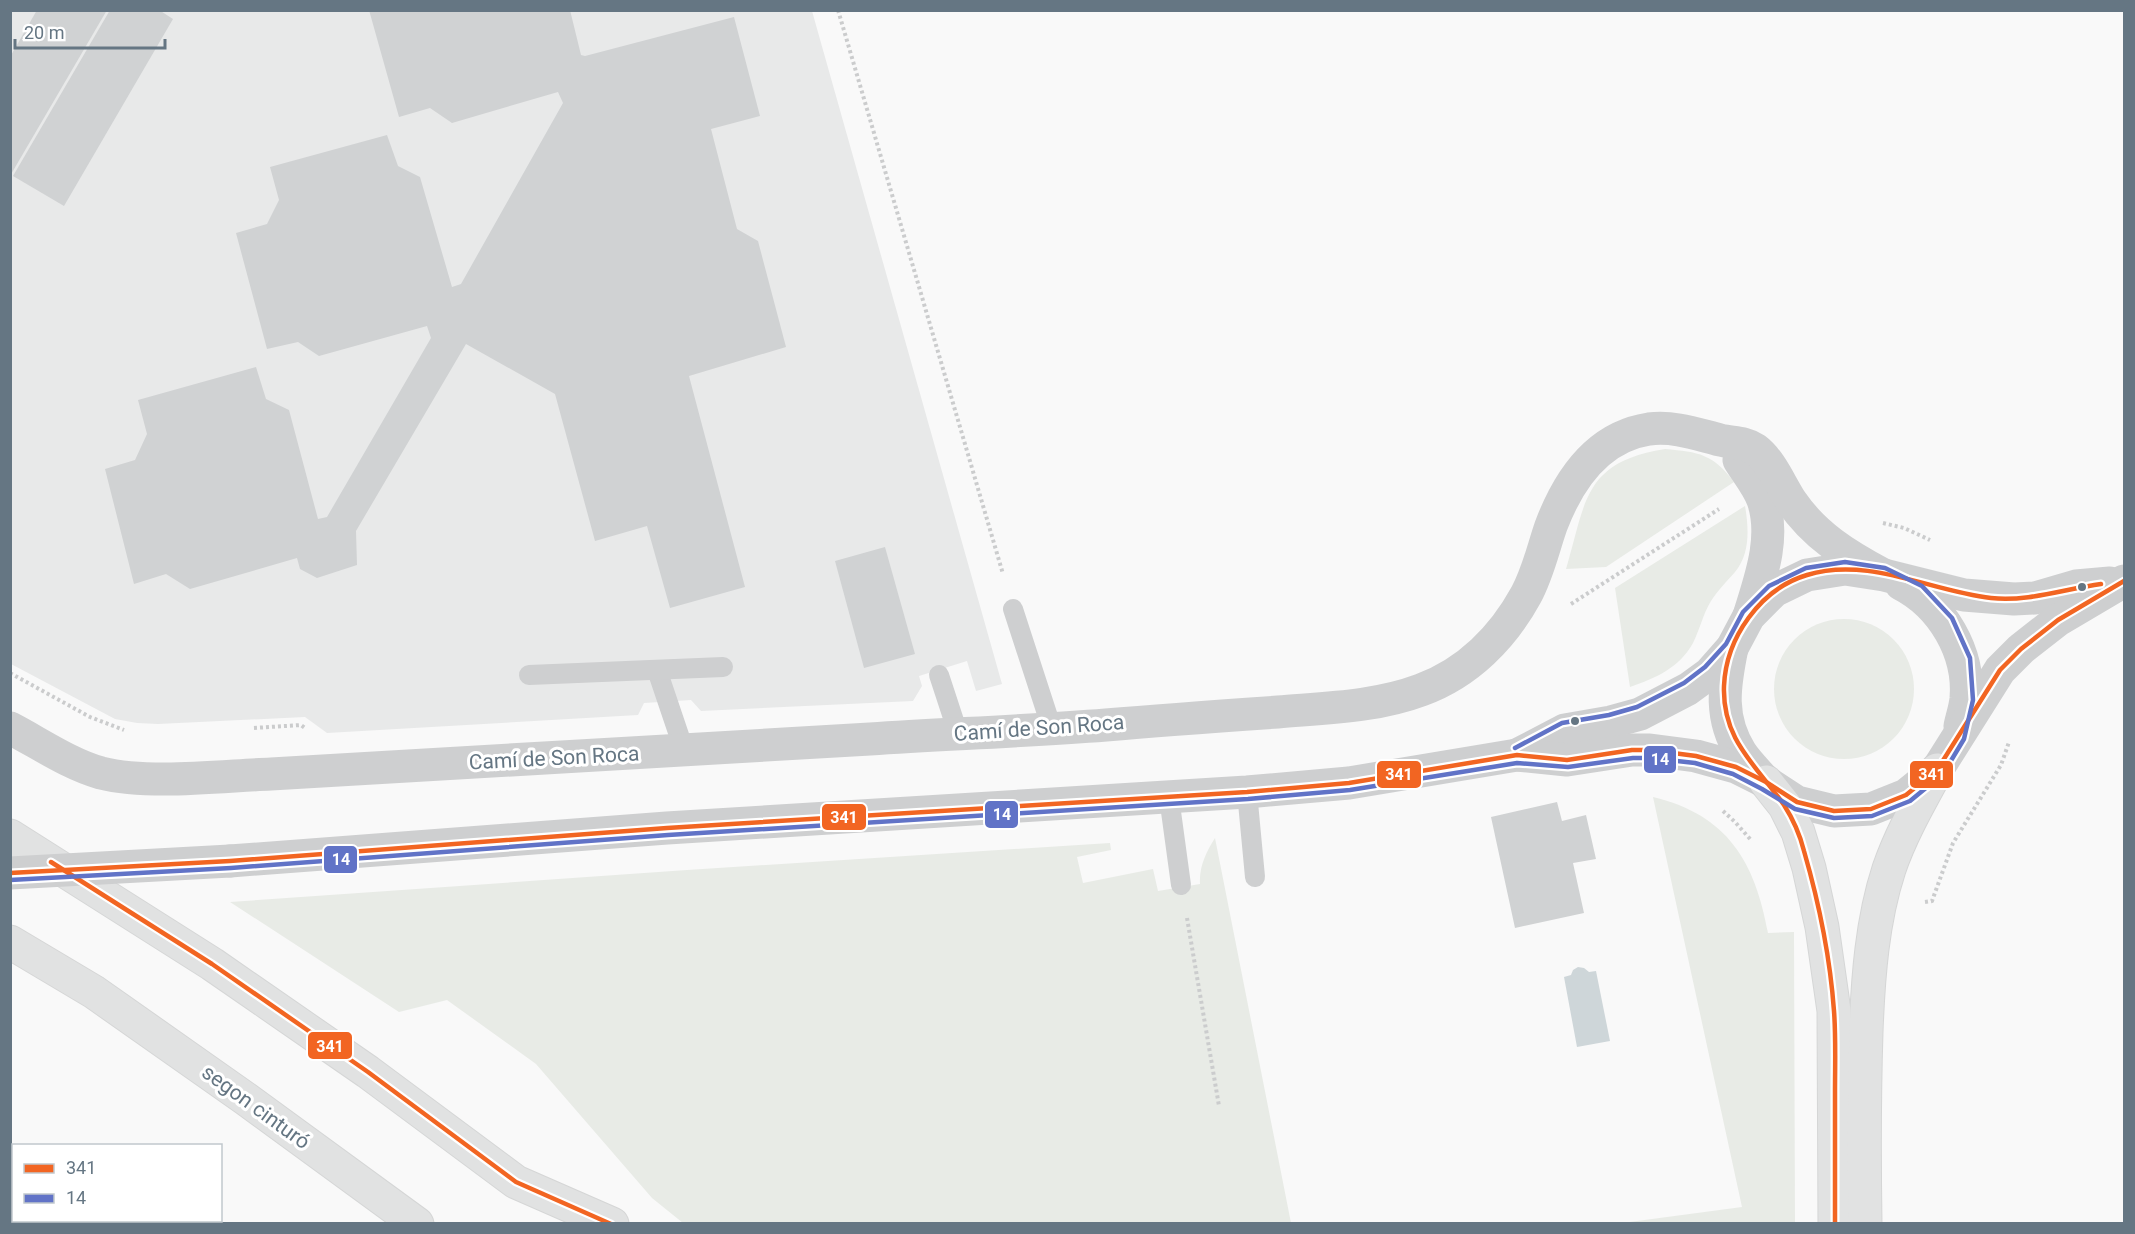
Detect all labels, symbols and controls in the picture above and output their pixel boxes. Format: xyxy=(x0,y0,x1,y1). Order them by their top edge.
scale bar xyxy=(15,12,165,50)
text: 20 m xyxy=(24,22,64,43)
unlabelled marker xyxy=(2076,581,2088,593)
street label: Camí de Son Roca xyxy=(953,710,1125,746)
unlabelled marker xyxy=(1569,715,1581,727)
street label: Camí de Son Roca xyxy=(468,742,640,774)
line badge: 14 xyxy=(1643,745,1677,774)
text: 14 xyxy=(1651,750,1669,769)
line badge: 341 xyxy=(1376,760,1422,789)
line badge: 341 xyxy=(1909,760,1954,789)
text: 341 xyxy=(1385,765,1413,784)
text: 341 xyxy=(1918,765,1946,784)
line badge: 14 xyxy=(984,800,1019,829)
line badge: 341 xyxy=(821,803,867,831)
text: 14 xyxy=(993,805,1011,824)
text: 341 xyxy=(830,808,858,827)
line badge: 14 xyxy=(323,845,358,874)
text: 14 xyxy=(332,850,350,869)
line badge: 341 xyxy=(307,1031,353,1060)
text: 341 xyxy=(316,1037,344,1056)
street label: segon cinturó xyxy=(197,1060,315,1154)
legend xyxy=(12,1144,222,1222)
text: 341 xyxy=(66,1157,96,1178)
text: 14 xyxy=(66,1187,86,1208)

